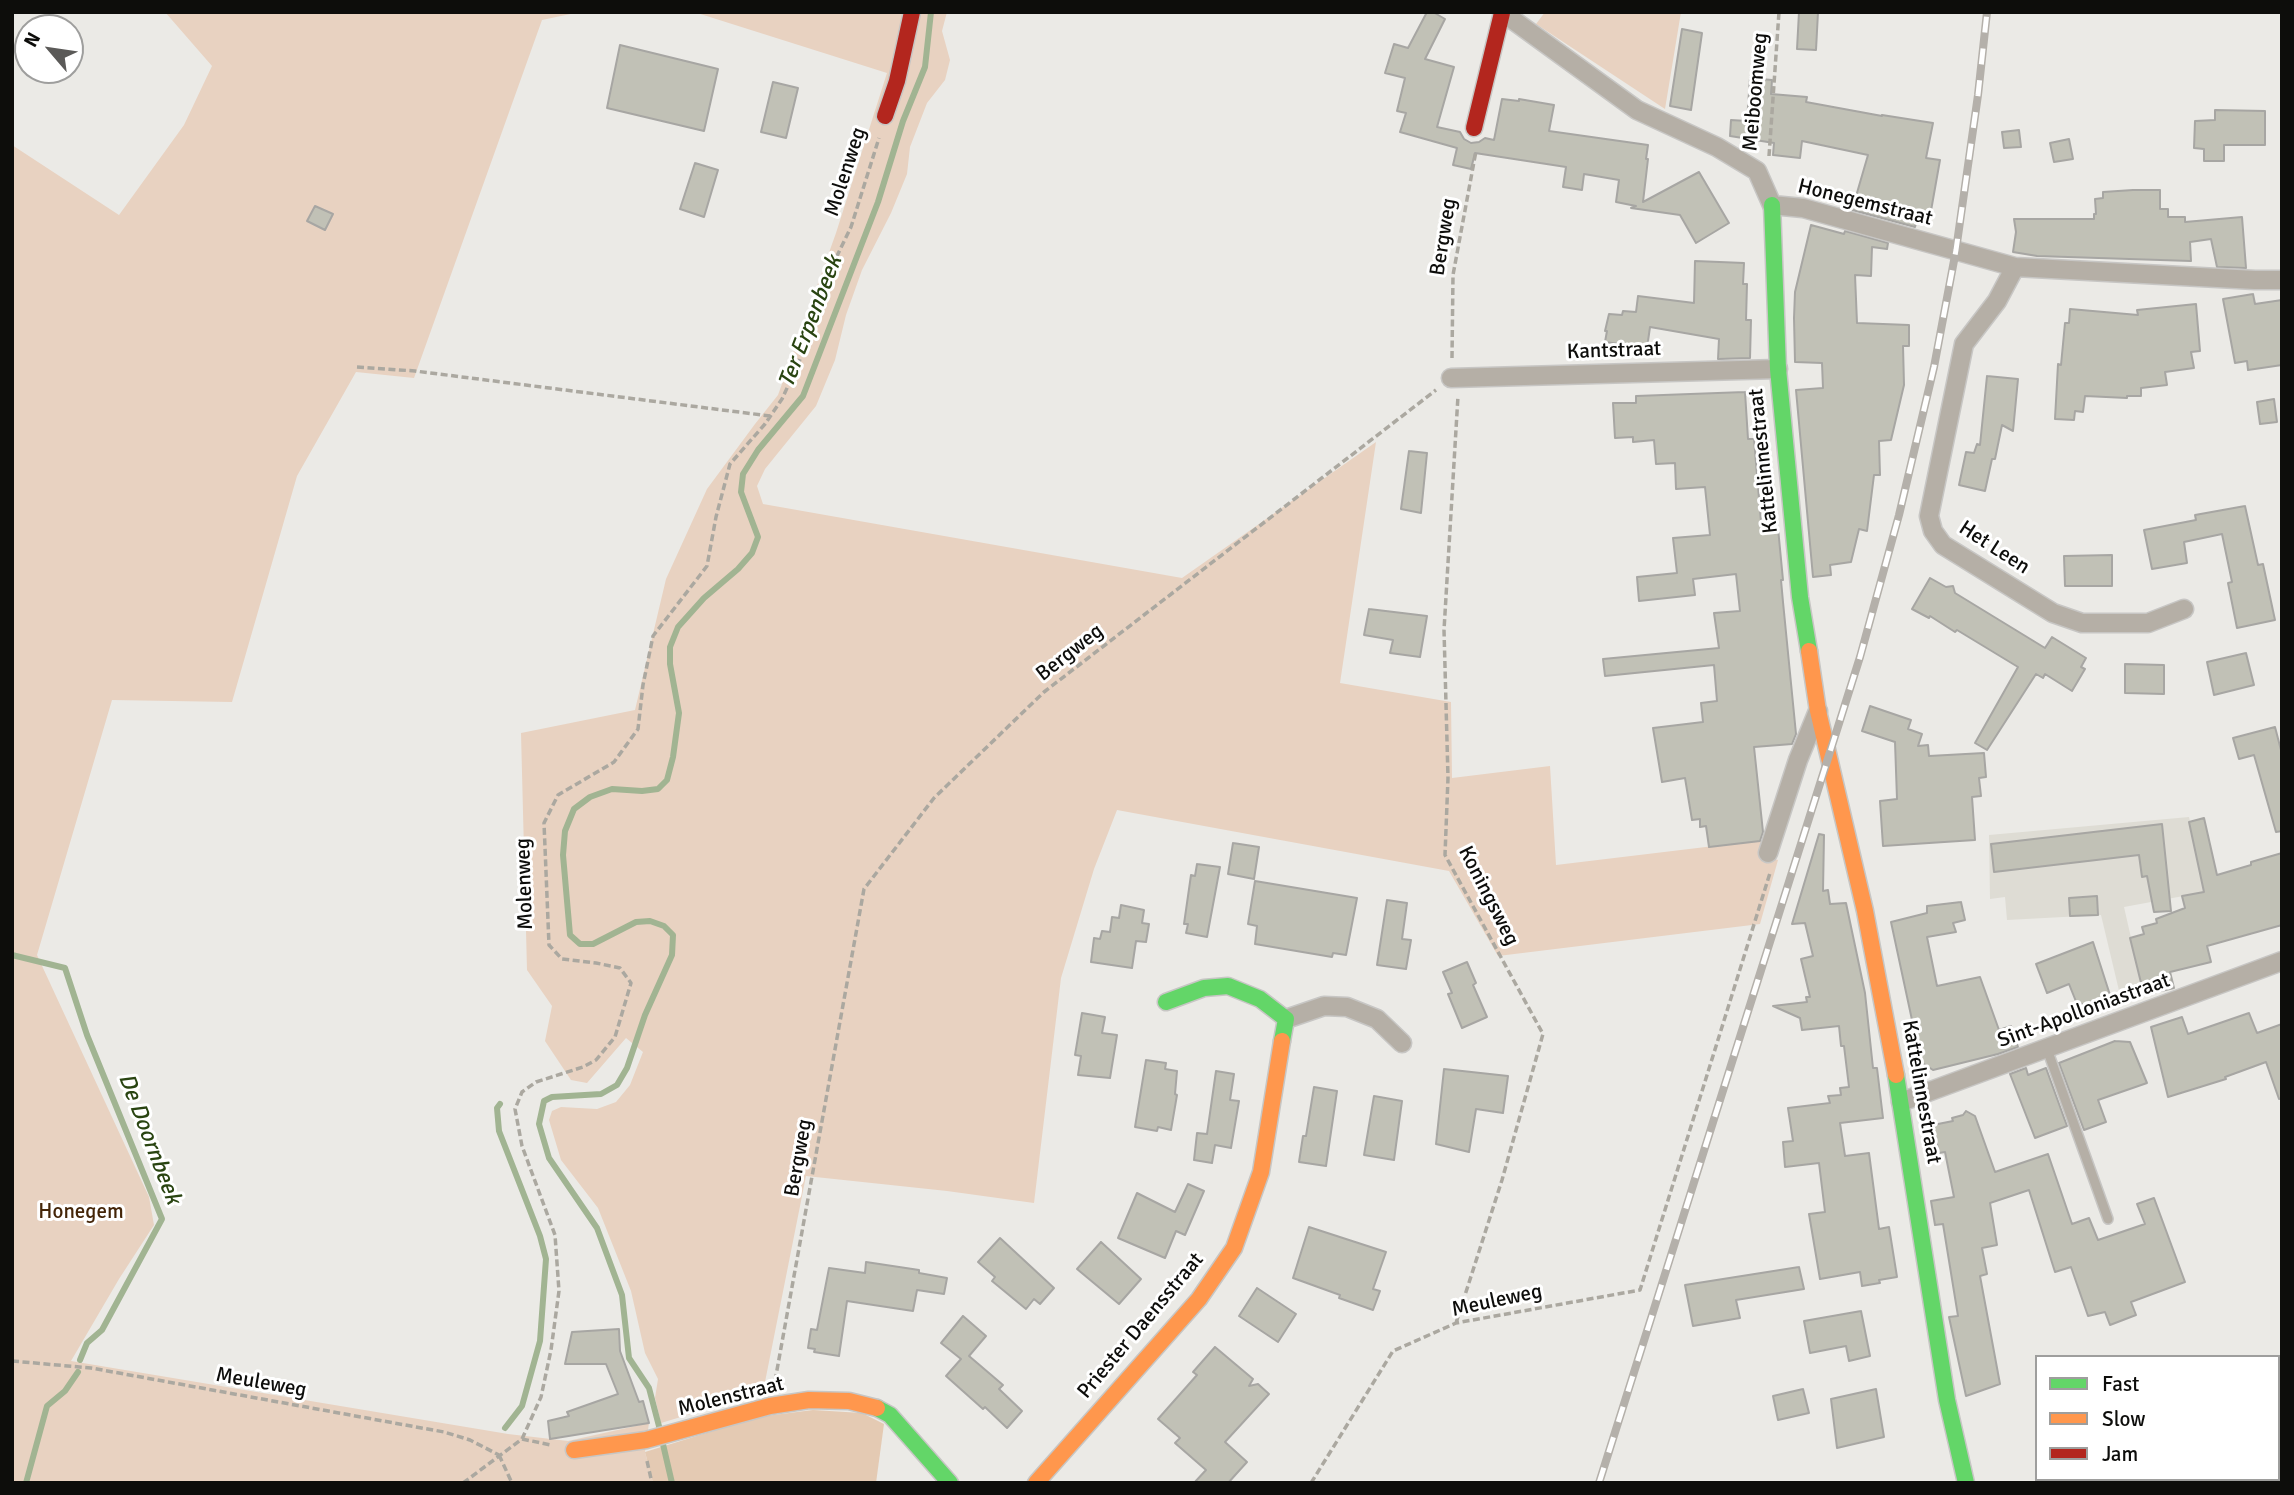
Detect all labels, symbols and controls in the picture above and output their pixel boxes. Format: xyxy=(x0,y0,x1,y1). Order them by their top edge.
north arrow xyxy=(14,14,84,84)
text: N xyxy=(19,28,46,51)
street label: Meiboomweg xyxy=(1738,32,1774,152)
street label: Molenweg xyxy=(820,124,872,220)
street label: Honegemstraat xyxy=(1795,174,1935,232)
street label: Bergweg xyxy=(1425,196,1463,278)
water label: Ter Erpenbeek xyxy=(773,252,849,392)
street label: Kantstraat xyxy=(1566,337,1662,365)
street label: Kattelinnestraat xyxy=(1744,387,1784,535)
street label: Het Leen xyxy=(1954,516,2034,580)
street label: Bergweg xyxy=(1031,619,1109,687)
street label: Molenweg xyxy=(511,838,539,930)
street label: Koningsweg xyxy=(1452,842,1524,950)
street label: Sint-Apolloniastraat xyxy=(1994,968,2174,1054)
street label: Kattelinnestraat xyxy=(1896,1018,1946,1166)
water label: De Doornbeek xyxy=(111,1070,187,1208)
street label: Bergweg xyxy=(780,1117,818,1199)
park label: Honegem xyxy=(38,1199,124,1225)
street label: Priester Daensstraat xyxy=(1073,1248,1209,1404)
street label: Meuleweg xyxy=(1450,1279,1544,1323)
legend xyxy=(2035,1355,2280,1481)
street label: Meuleweg xyxy=(214,1363,308,1403)
text: Fast xyxy=(2102,1371,2139,1397)
street label: Molenstraat xyxy=(675,1372,787,1422)
text: Slow xyxy=(2102,1406,2146,1432)
text: Jam xyxy=(2102,1441,2138,1467)

